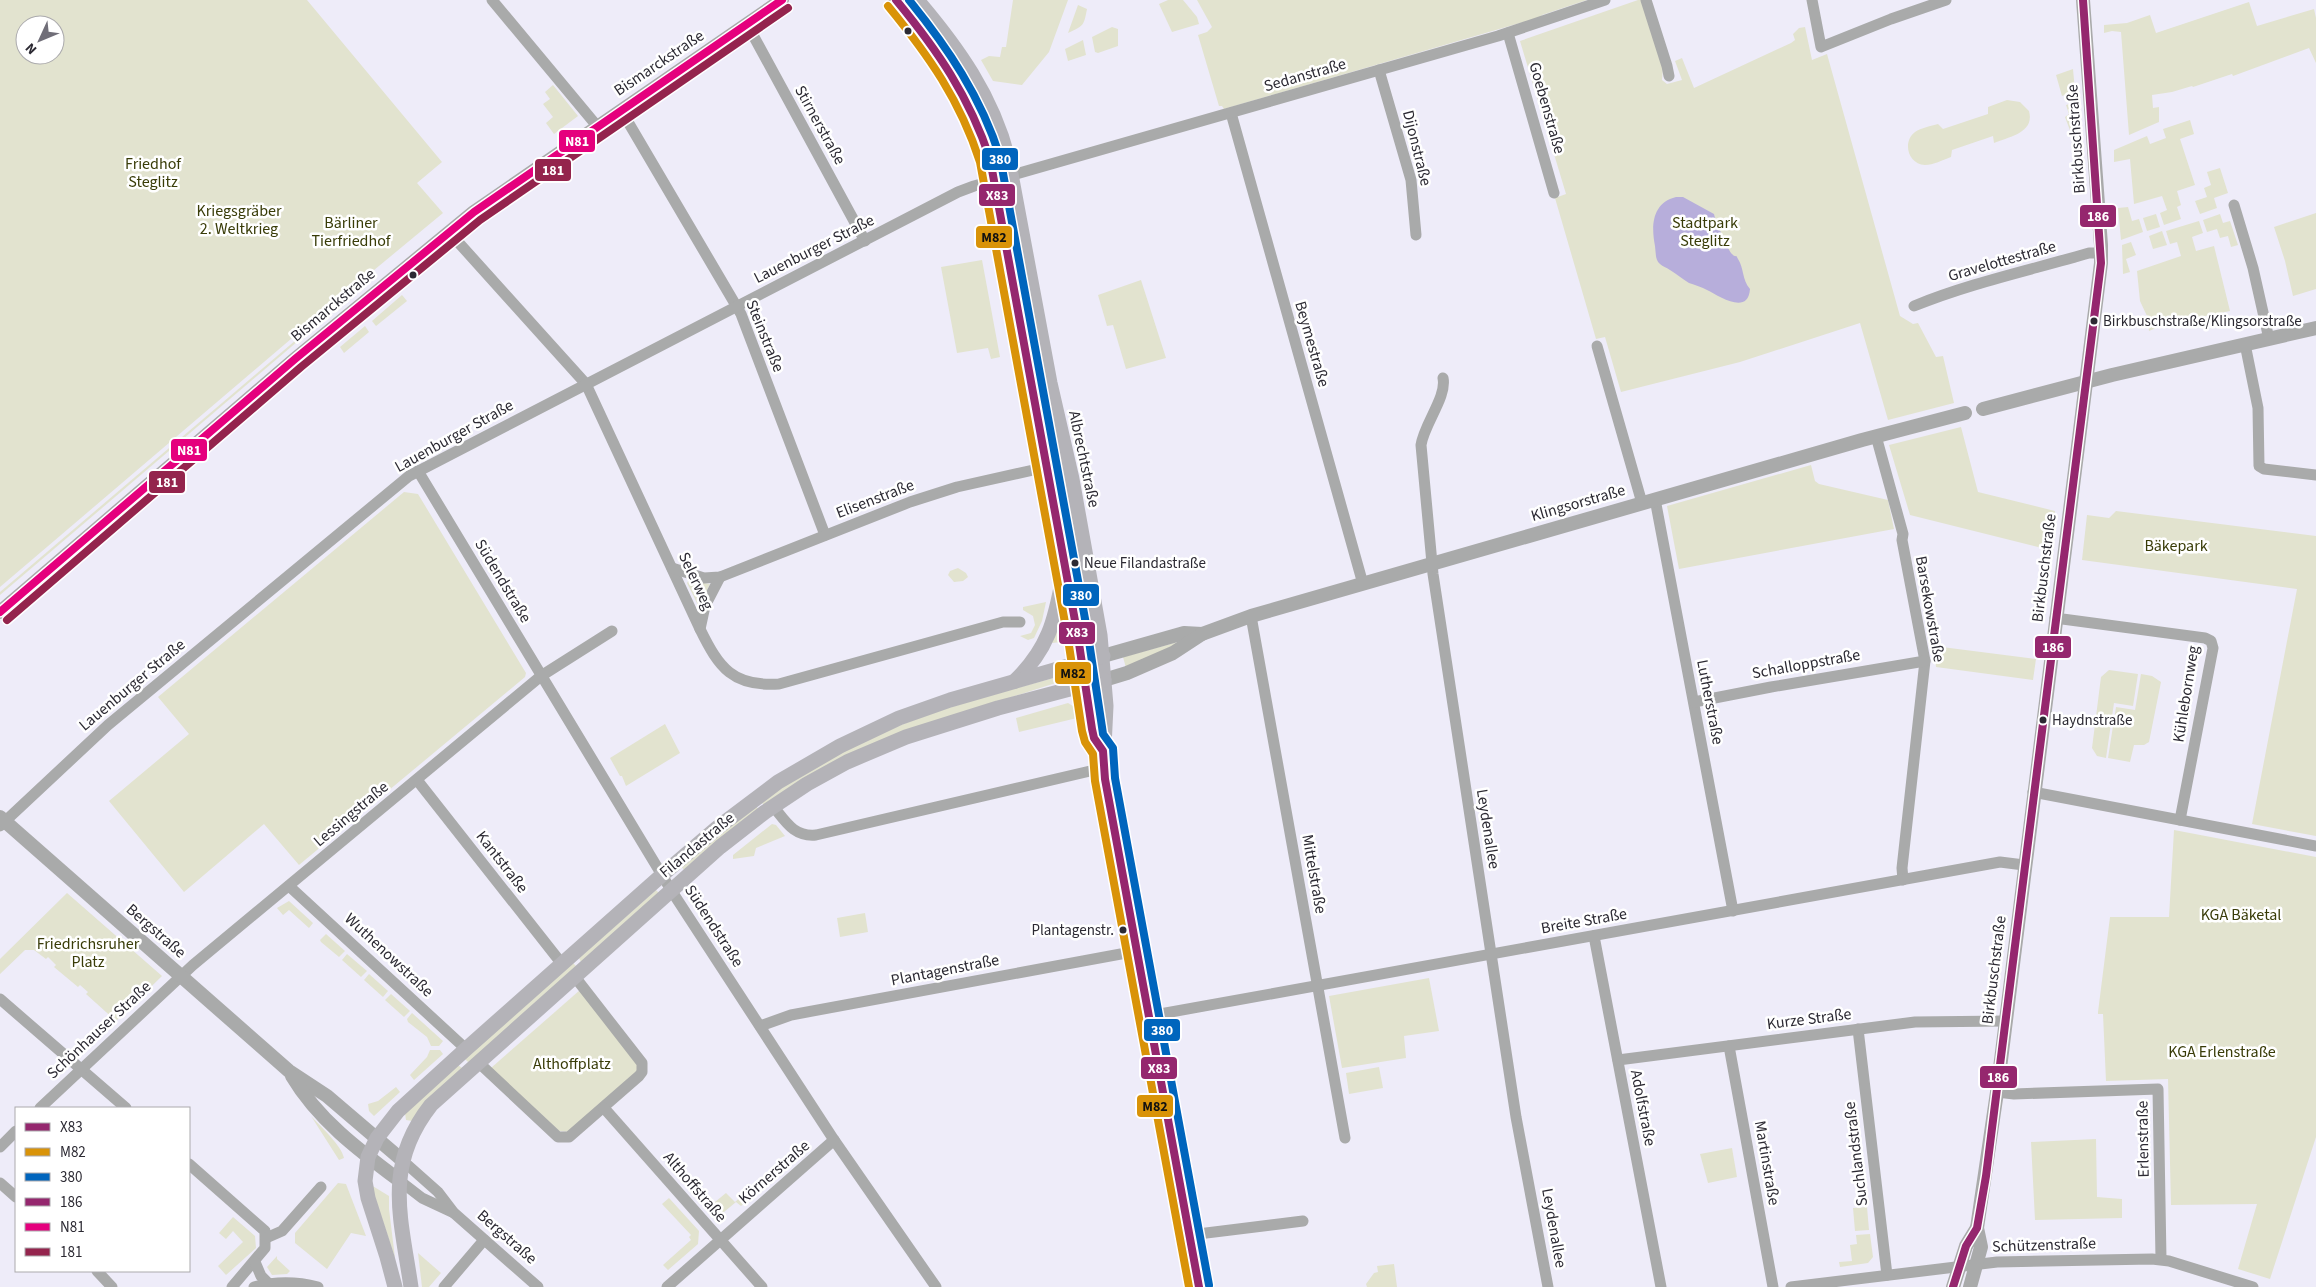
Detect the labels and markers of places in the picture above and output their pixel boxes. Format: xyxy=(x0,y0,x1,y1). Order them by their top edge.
unlabelled marker xyxy=(903,26,913,36)
unlabelled marker xyxy=(408,270,418,280)
place label: Birkbuschstraße/Klingsorstraße xyxy=(2103,311,2302,332)
marker: Birkbuschstraße/Klingsorstraße xyxy=(2089,316,2099,326)
place label: Neue Filandastraße xyxy=(1084,553,1206,574)
marker: Neue Filandastraße xyxy=(1070,558,1080,568)
place label: Haydnstraße xyxy=(2052,710,2132,731)
marker: Haydnstraße xyxy=(2038,715,2048,725)
place label: Plantagenstr. xyxy=(1031,920,1114,941)
marker: Plantagenstr. xyxy=(1118,925,1128,935)

